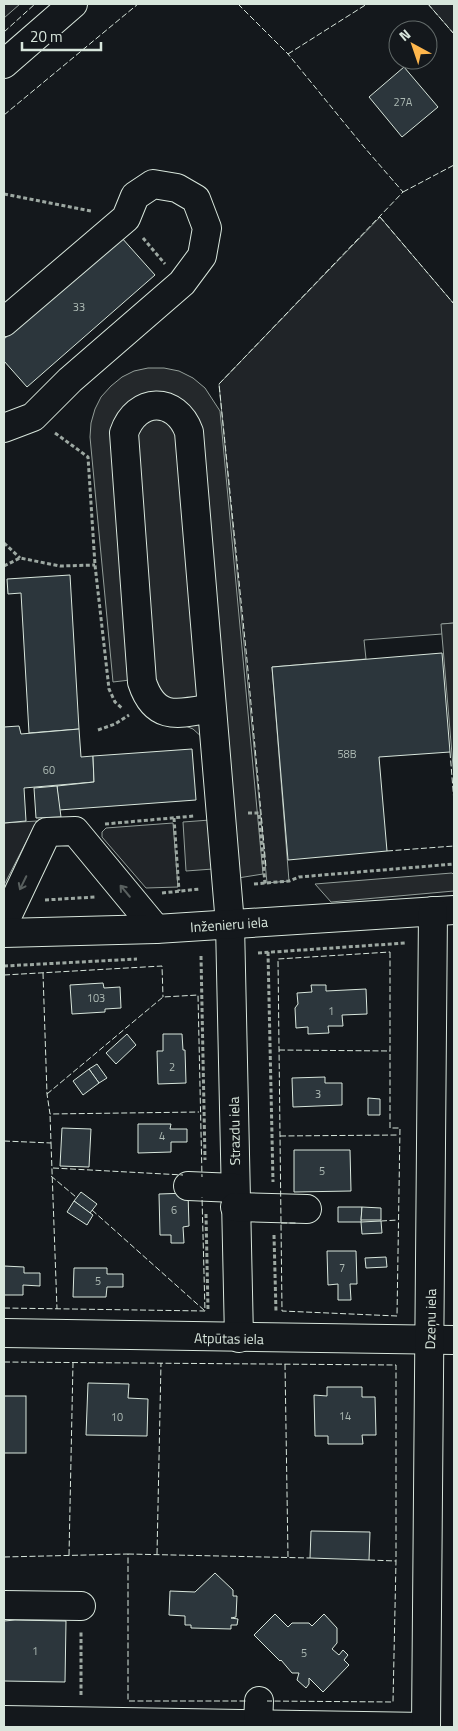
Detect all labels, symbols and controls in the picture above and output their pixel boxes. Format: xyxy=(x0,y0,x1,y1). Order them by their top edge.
scale bar xyxy=(22,20,101,52)
north arrow xyxy=(388,20,438,70)
text: N xyxy=(394,23,415,46)
text: 20 m xyxy=(30,25,63,48)
house number: 27A xyxy=(394,94,413,110)
house number: 33 xyxy=(73,299,85,315)
house number: 58B xyxy=(337,746,357,762)
house number: 60 xyxy=(43,762,55,778)
one-way arrow xyxy=(18,875,27,890)
one-way arrow xyxy=(119,885,130,898)
street label: Inženieru iela xyxy=(189,911,269,937)
house number: 103 xyxy=(87,990,105,1006)
house number: 1 xyxy=(328,1003,334,1019)
house number: 2 xyxy=(169,1059,175,1075)
house number: 3 xyxy=(315,1086,321,1102)
street label: Strazdu iela xyxy=(223,1096,245,1166)
house number: 4 xyxy=(159,1128,165,1144)
house number: 5 xyxy=(319,1163,325,1179)
house number: 6 xyxy=(171,1202,177,1218)
house number: 7 xyxy=(339,1260,345,1276)
house number: 5 xyxy=(95,1273,101,1289)
street label: Dzeņu iela xyxy=(419,1288,441,1350)
street label: Atpūtas iela xyxy=(194,1327,264,1349)
house number: 14 xyxy=(339,1408,351,1424)
house number: 10 xyxy=(111,1409,123,1425)
house number: 1 xyxy=(32,1643,38,1659)
house number: 5 xyxy=(301,1645,307,1661)

